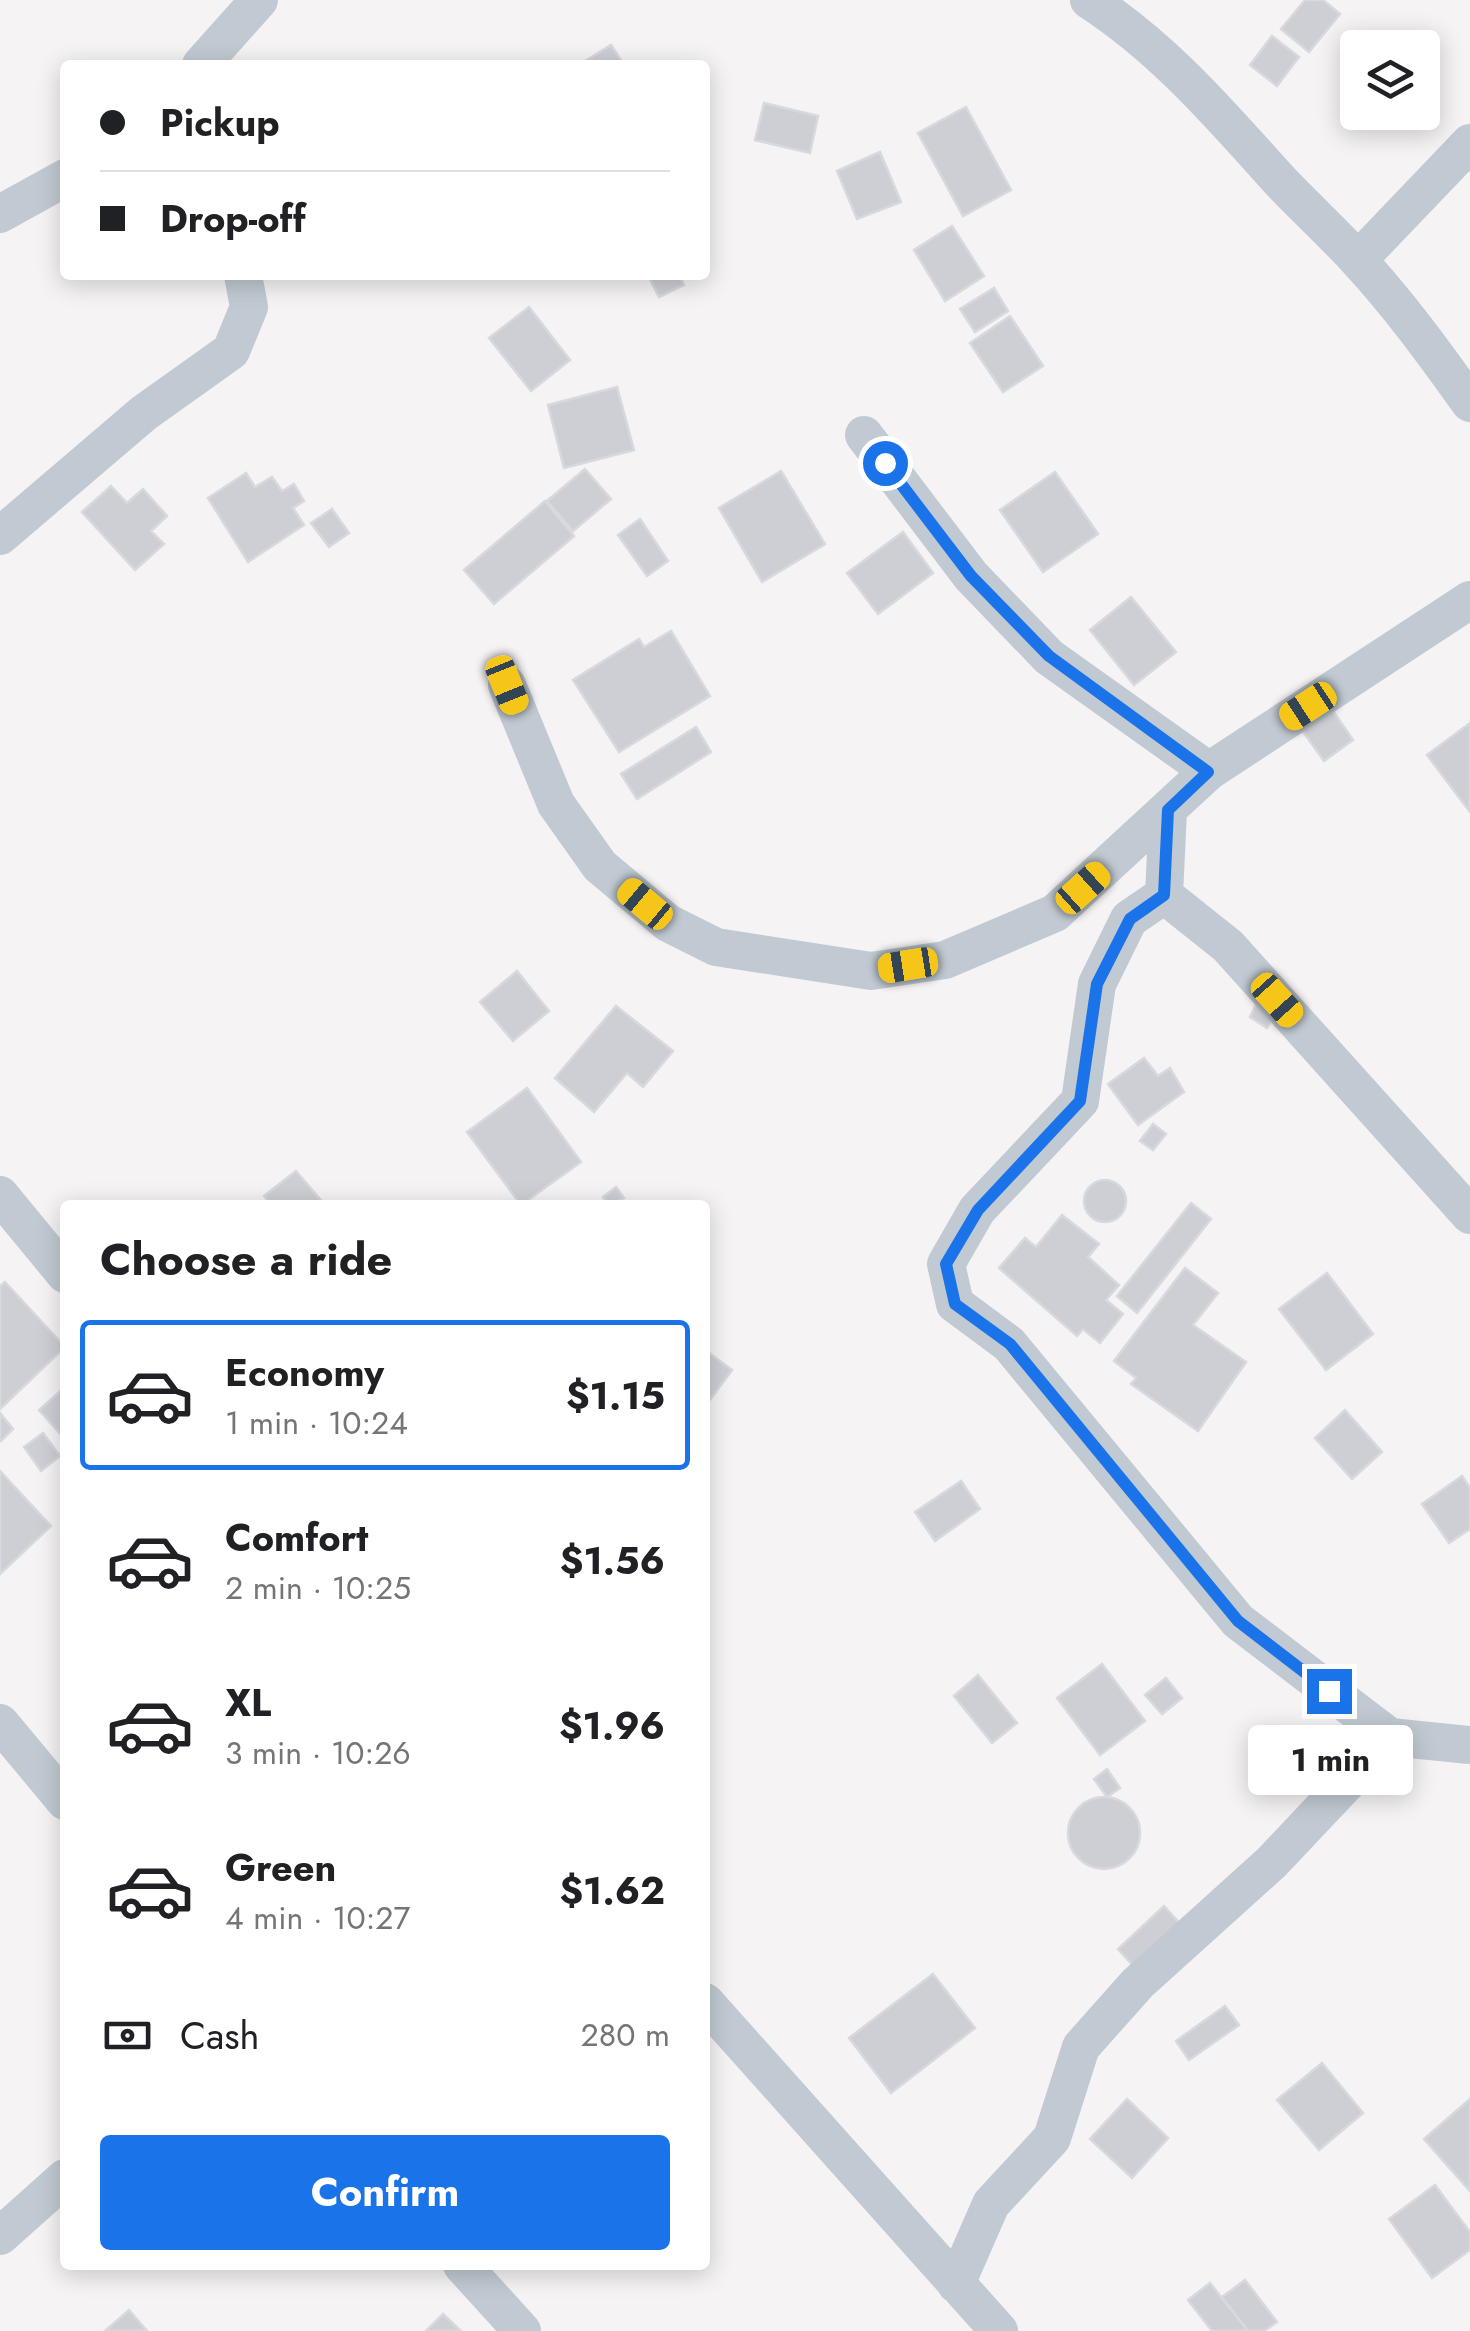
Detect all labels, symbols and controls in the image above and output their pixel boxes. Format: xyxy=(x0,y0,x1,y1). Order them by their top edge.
map controls xyxy=(1340,30,1440,130)
button: layers xyxy=(1340,30,1440,130)
text: Pickup xyxy=(160,95,280,150)
text: Drop-off xyxy=(160,191,306,246)
route start xyxy=(863,441,908,486)
car xyxy=(482,652,532,718)
car xyxy=(1275,677,1341,735)
car xyxy=(1051,857,1115,919)
car xyxy=(612,873,678,935)
car xyxy=(876,945,940,985)
car xyxy=(1246,968,1308,1032)
text: Choose a ride xyxy=(100,1227,392,1292)
text: Economy xyxy=(225,1345,384,1400)
icon: car xyxy=(105,1350,195,1440)
text: $1.15 xyxy=(566,1368,665,1423)
text: 1 min · 10:24 xyxy=(225,1400,408,1446)
text: Comfort xyxy=(225,1510,368,1565)
icon: car xyxy=(105,1515,195,1605)
text: $1.56 xyxy=(560,1533,665,1588)
text: 2 min · 10:25 xyxy=(225,1565,411,1611)
route end xyxy=(1307,1669,1352,1714)
text: XL xyxy=(225,1675,271,1730)
icon: car xyxy=(105,1680,195,1770)
text: $1.96 xyxy=(559,1698,665,1753)
callout: 1 min xyxy=(1246,1726,1412,1796)
text: 3 min · 10:26 xyxy=(225,1730,411,1776)
text: 1 min xyxy=(1291,1737,1370,1783)
text: Green xyxy=(225,1840,336,1895)
icon: car xyxy=(105,1845,195,1935)
text: $1.62 xyxy=(559,1863,665,1918)
text: 4 min · 10:27 xyxy=(225,1895,410,1941)
icon: cash xyxy=(100,2008,155,2063)
text: Cash xyxy=(180,2008,260,2063)
text: 280 m xyxy=(581,2012,670,2058)
button: Confirm xyxy=(100,2135,670,2250)

